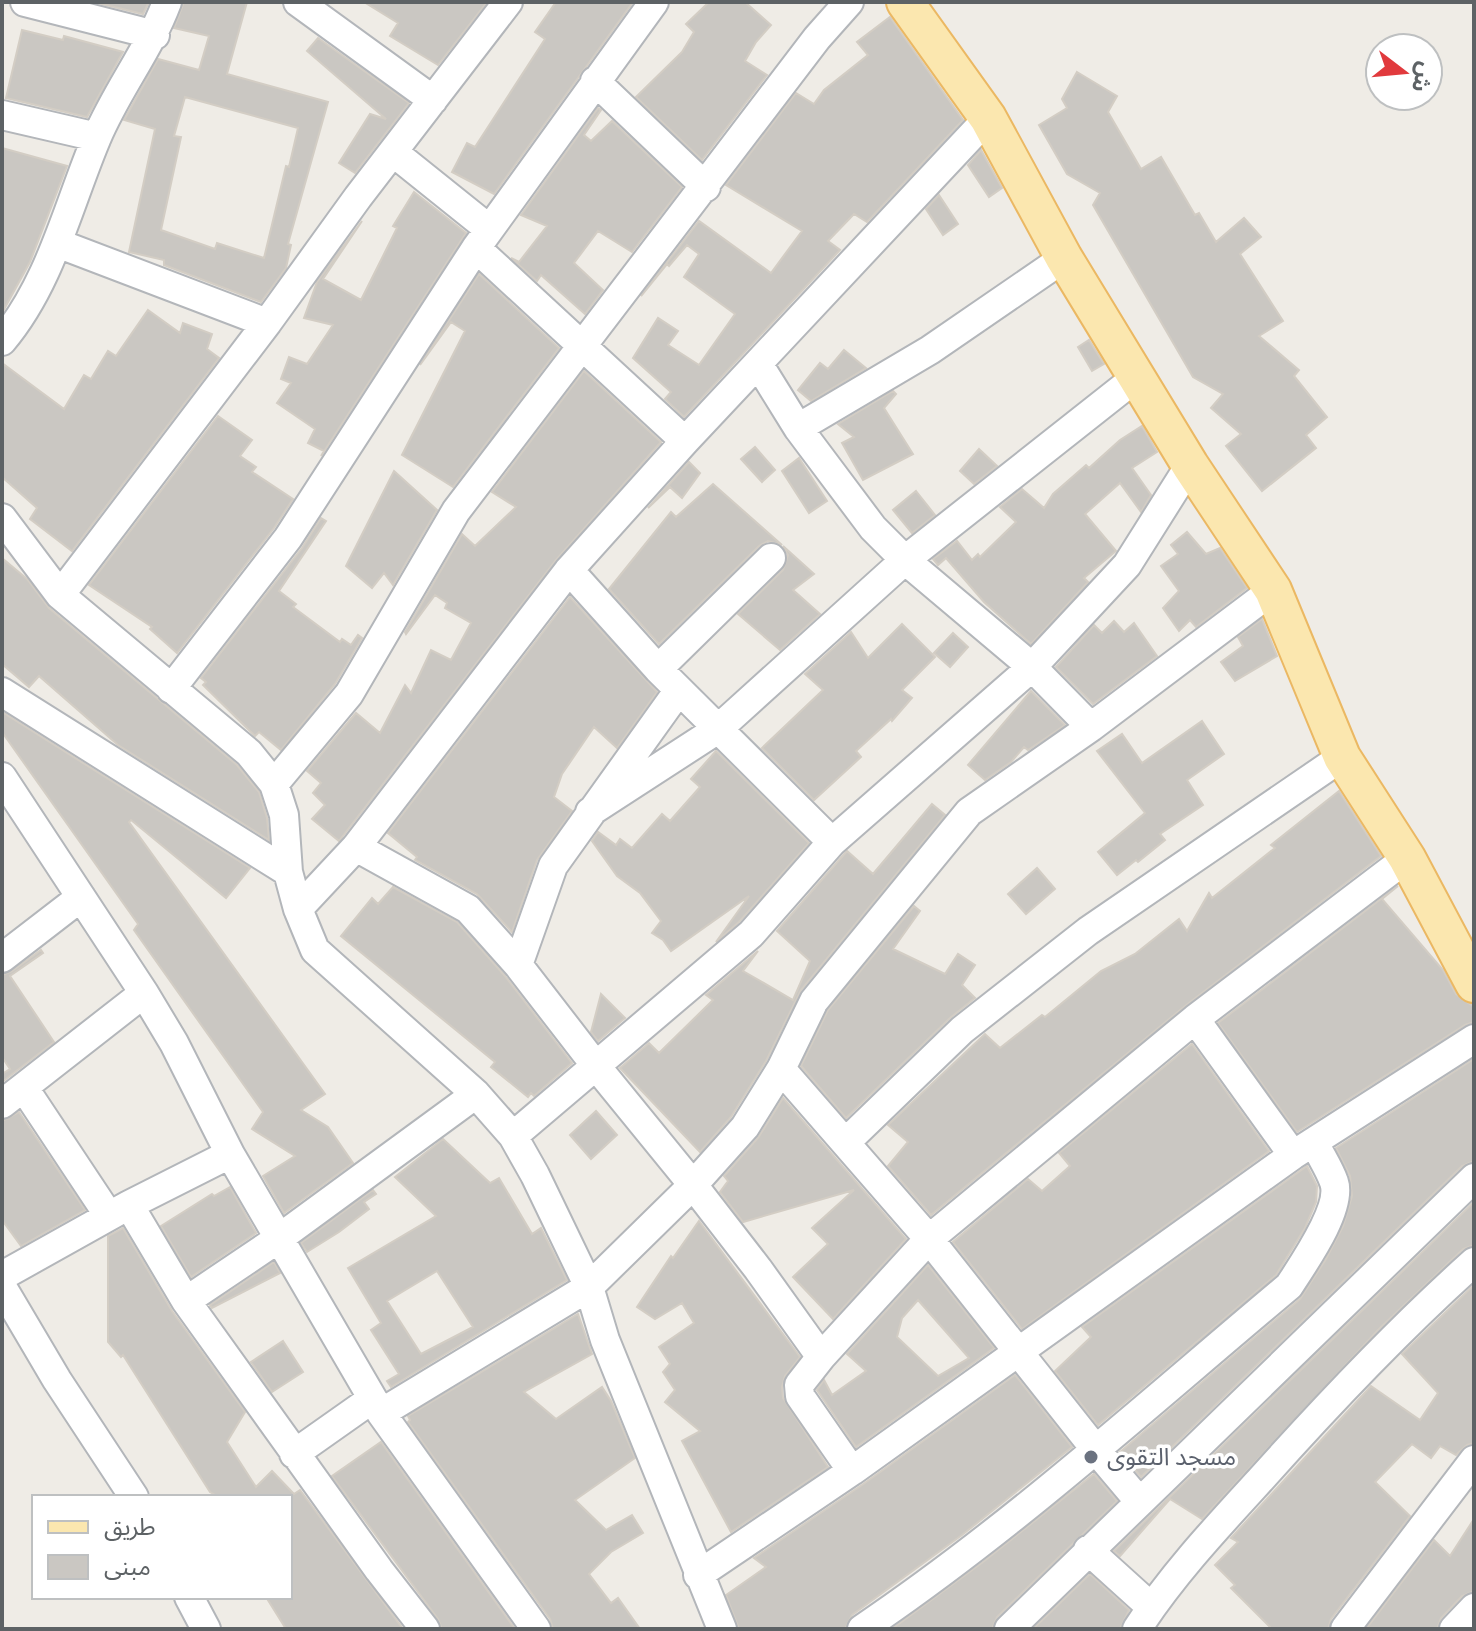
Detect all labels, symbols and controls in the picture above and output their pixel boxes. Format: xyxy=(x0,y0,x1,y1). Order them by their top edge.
north arrow xyxy=(1364,32,1444,112)
text: ش xyxy=(1406,59,1440,96)
place label: مسجد التقوى xyxy=(1107,1443,1236,1471)
marker: مسجد التقوى xyxy=(1082,1448,1100,1466)
legend xyxy=(32,1495,292,1599)
text: طريق xyxy=(104,1513,156,1542)
text: مبنى xyxy=(104,1553,151,1581)

